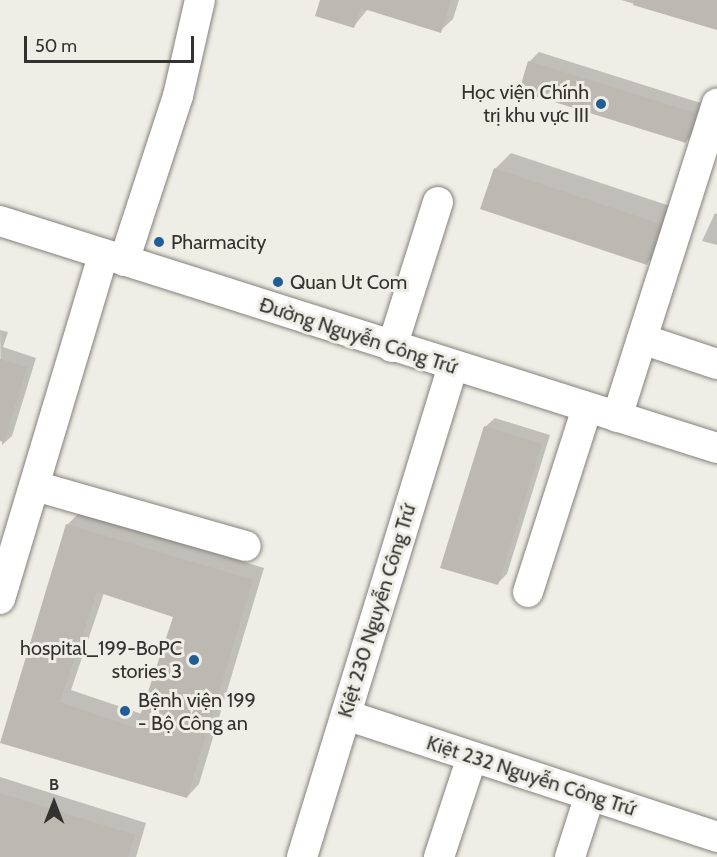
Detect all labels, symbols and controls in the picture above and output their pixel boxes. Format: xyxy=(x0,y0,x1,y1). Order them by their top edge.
scale bar xyxy=(27,24,196,62)
text: 50 m xyxy=(35,35,77,57)
place label: Học viện Chính trị khu vực III xyxy=(461,80,589,127)
marker: Học viện Chính trị khu vực III xyxy=(594,97,608,111)
place label: Pharmacity xyxy=(171,230,266,254)
marker: Pharmacity xyxy=(152,235,166,249)
place label: Quan Ut Com xyxy=(290,270,407,294)
marker: Quan Ut Com xyxy=(271,275,285,289)
street label: Đường Nguyễn Công Trứ xyxy=(256,293,460,379)
street label: Kiệt 230 Nguyễn Công Trứ xyxy=(333,501,421,721)
place label: hospital_199-BoPC stories 3 xyxy=(20,636,182,683)
marker: hospital_199-BoPC stories 3 xyxy=(187,653,201,667)
place label: Bệnh viện 199 - Bộ Công an xyxy=(138,688,256,735)
marker: Bệnh viện 199 - Bộ Công an xyxy=(116,702,134,720)
street label: Kiệt 232 Nguyễn Công Trứ xyxy=(424,731,638,821)
north arrow xyxy=(24,773,84,833)
text: B xyxy=(49,775,59,794)

